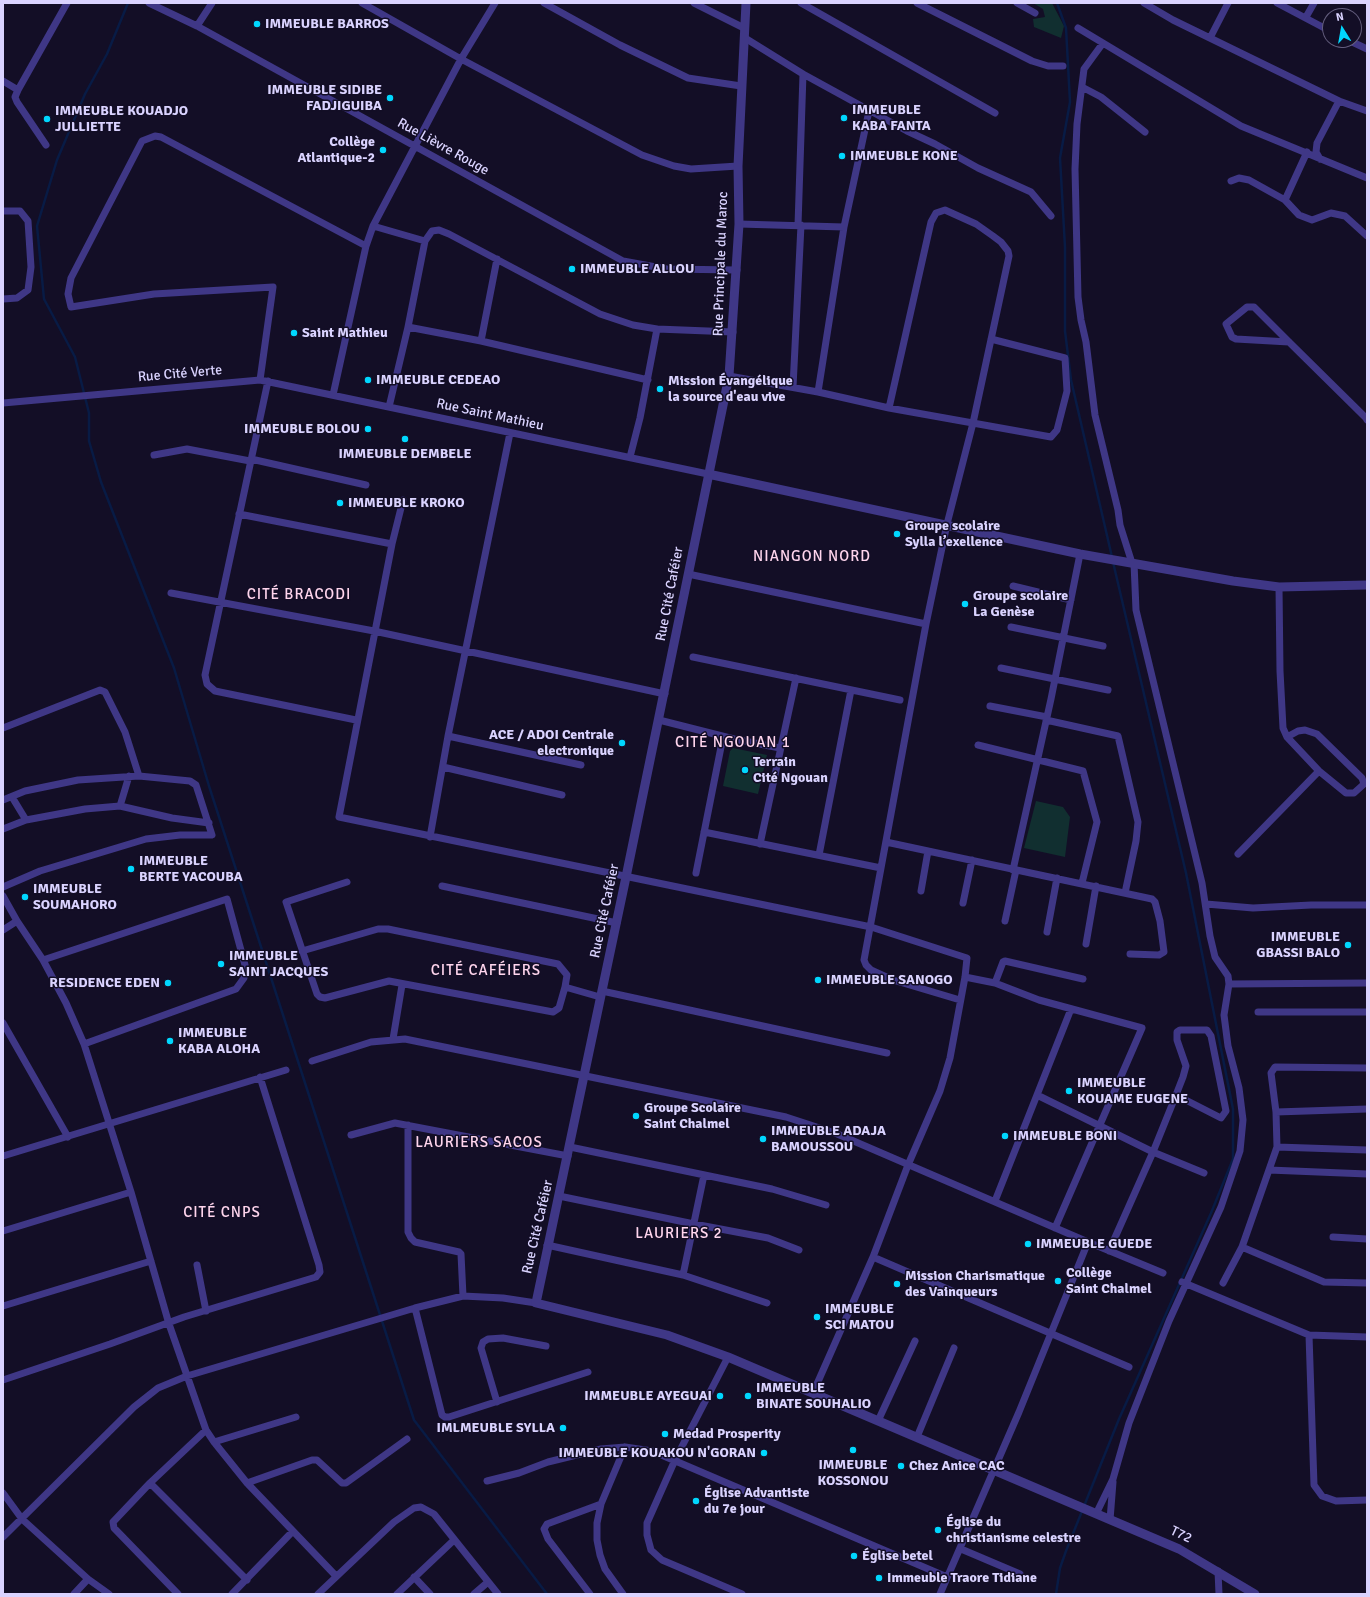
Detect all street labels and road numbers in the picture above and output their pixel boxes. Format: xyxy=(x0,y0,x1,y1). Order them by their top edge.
street label: Rue Lièvre Rouge xyxy=(394,115,492,179)
street label: Rue Principale du Maroc xyxy=(710,191,732,337)
street label: Rue Cité Verte xyxy=(137,362,223,386)
street label: Rue Saint Mathieu xyxy=(435,395,545,435)
street label: Rue Cité Caféier xyxy=(653,545,687,643)
street label: Rue Cité Caféier xyxy=(587,862,623,960)
street label: Rue Cité Caféier xyxy=(519,1178,557,1276)
street label: T72 xyxy=(1167,1523,1195,1547)

